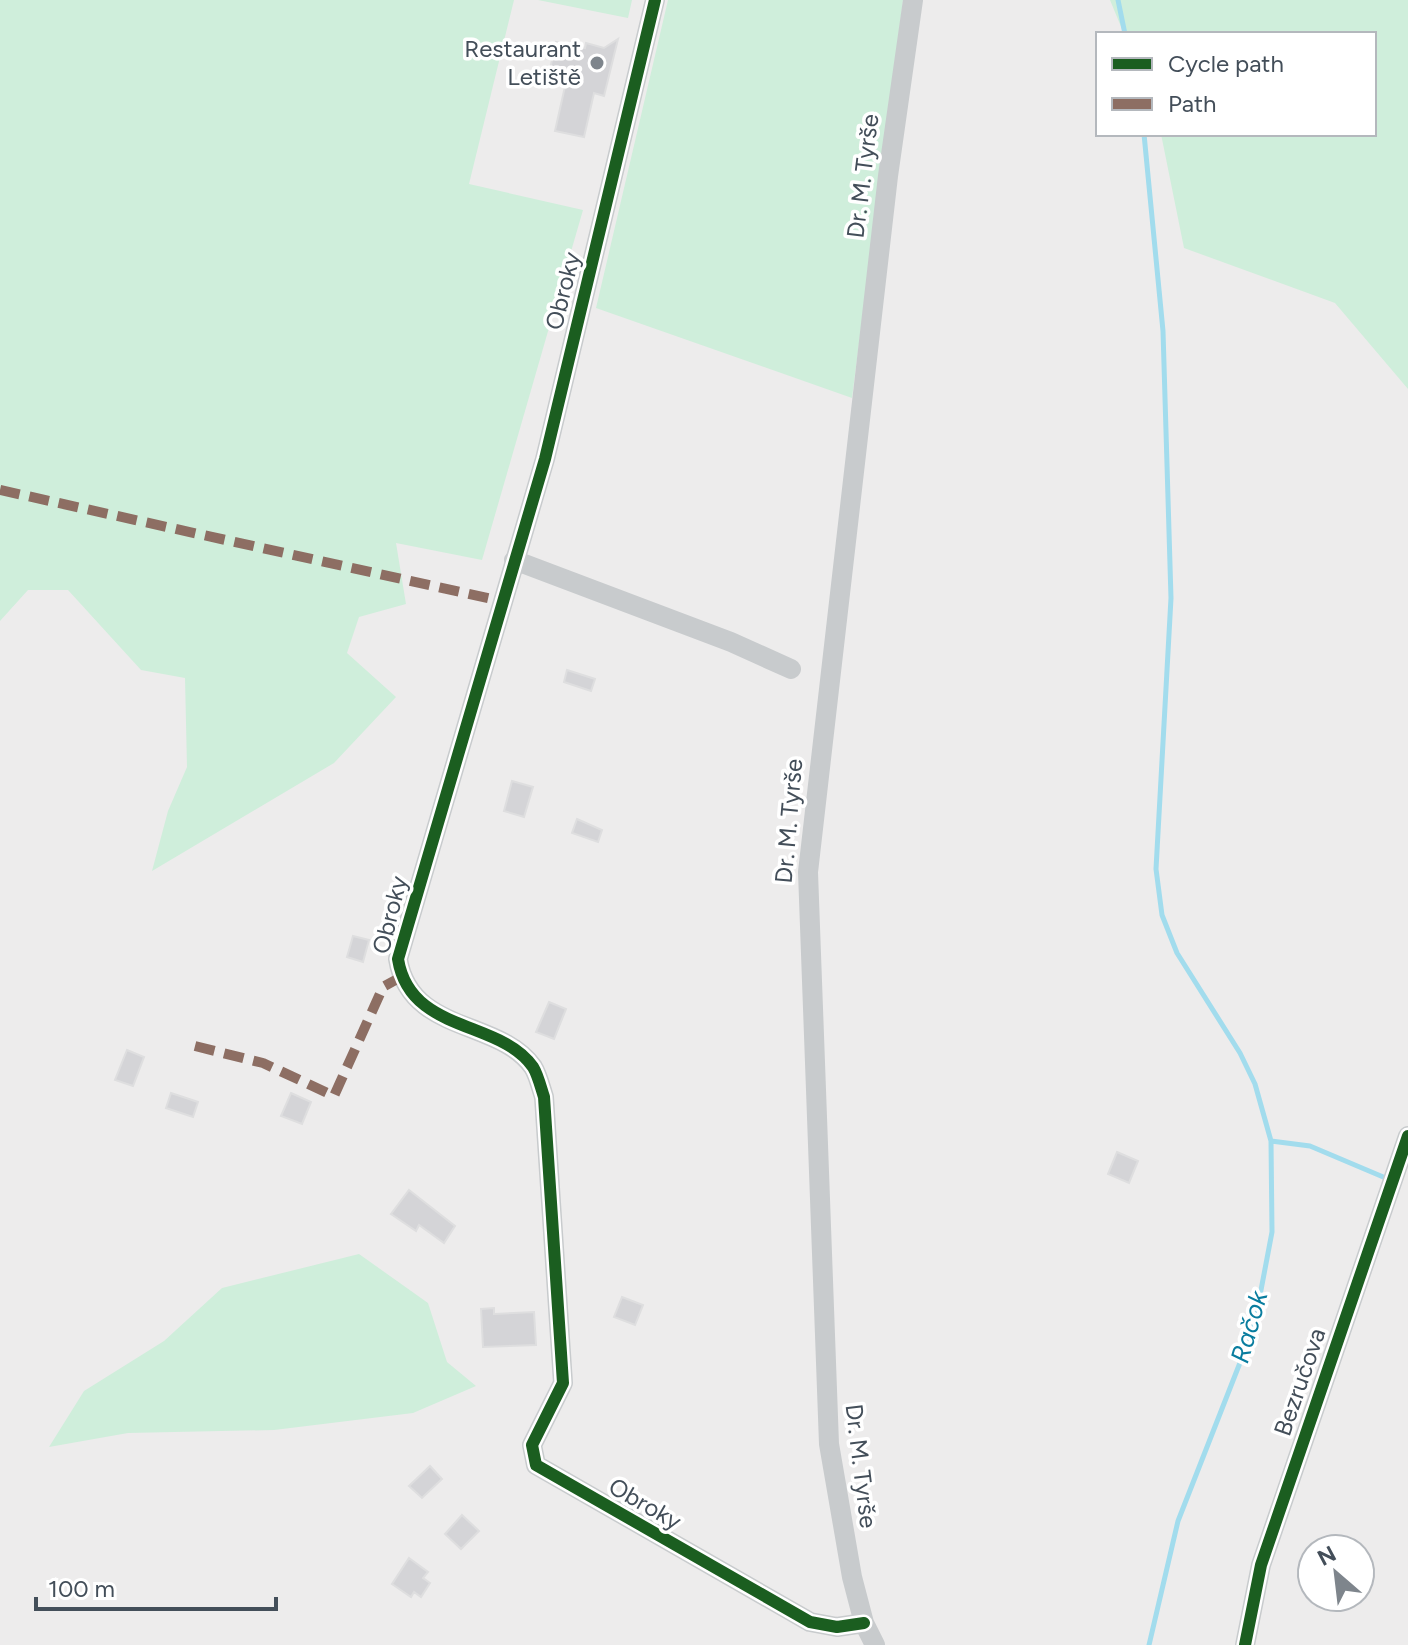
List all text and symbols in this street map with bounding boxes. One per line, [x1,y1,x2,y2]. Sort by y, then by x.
legend [1096,32,1376,136]
place label: Restaurant Letiště [464,34,581,91]
text: Cycle path [1168,49,1284,78]
marker: Restaurant Letiště [588,54,606,72]
text: Path [1168,89,1216,118]
street label: Dr. M. Tyrše [841,112,885,240]
street label: Obroky [539,249,586,333]
street label: Dr. M. Tyrše [769,758,808,884]
street label: Obroky [366,873,413,957]
water label: Račok [1224,1286,1275,1367]
street label: Bezručova [1268,1324,1331,1440]
street label: Dr. M. Tyrše [839,1402,883,1530]
street label: Obroky [604,1471,687,1536]
north arrow [1296,1533,1376,1613]
text: N [1313,1540,1341,1572]
scale bar [36,1561,276,1611]
text: 100 m [48,1574,115,1603]

